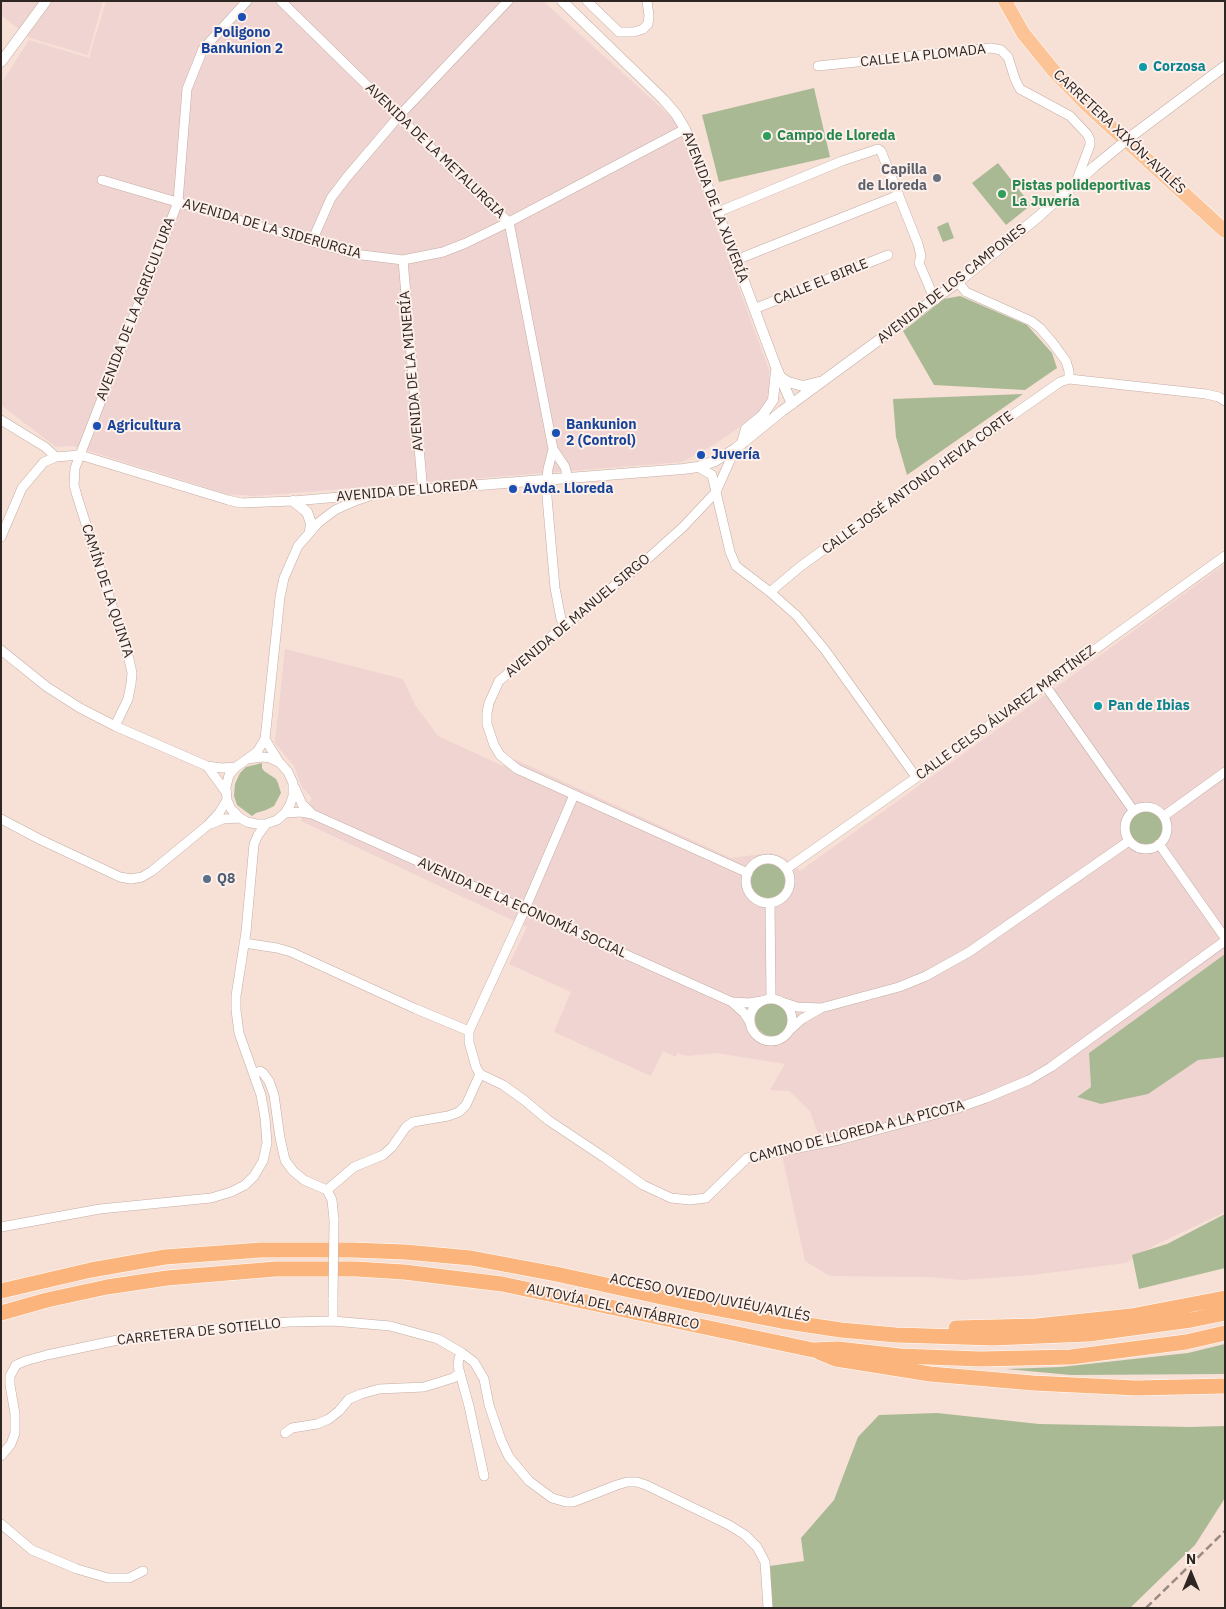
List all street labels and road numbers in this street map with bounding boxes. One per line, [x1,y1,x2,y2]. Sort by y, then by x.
street label: CALLE LA PLOMADA [859,41,987,71]
street label: CARRETERA XIXÓN-AVILÉS [1049,66,1189,198]
street label: AVENIDA DE LA METALURGIA [362,80,508,222]
street label: AVENIDA DE LA XUVERÍA [678,129,752,285]
street label: AVENIDA DE LA SIDERURGIA [181,195,363,263]
street label: AVENIDA DE LA AGRICULTURA [93,215,179,403]
street label: AVENIDA DE LOS CAMPONES [874,221,1030,347]
street label: CALLE EL BIRLE [771,255,871,309]
street label: AVENIDA DE LA MINERÍA [397,290,427,452]
street label: CALLE JOSÉ ANTONIO HEVIA CORTE [819,408,1017,558]
street label: AVENIDA DE LLOREDA [336,476,478,506]
street label: CAMÍN DE LA QUINTA [77,522,137,660]
street label: AVENIDA DE MANUEL SIRGO [502,551,654,681]
street label: CALLE CELSO ÁLVAREZ MARTÍNEZ [913,642,1099,784]
street label: AVENIDA DE LA ECONOMÍA SOCIAL [415,854,629,962]
street label: CAMINO DE LLOREDA A LA PICOTA [748,1097,966,1167]
street label: ACCESO OVIEDO/UVIÉU/AVILÉS [608,1270,812,1326]
street label: AUTOVÍA DEL CANTÁBRICO [525,1281,701,1333]
street label: CARRETERA DE SOTIELLO [116,1315,282,1349]

